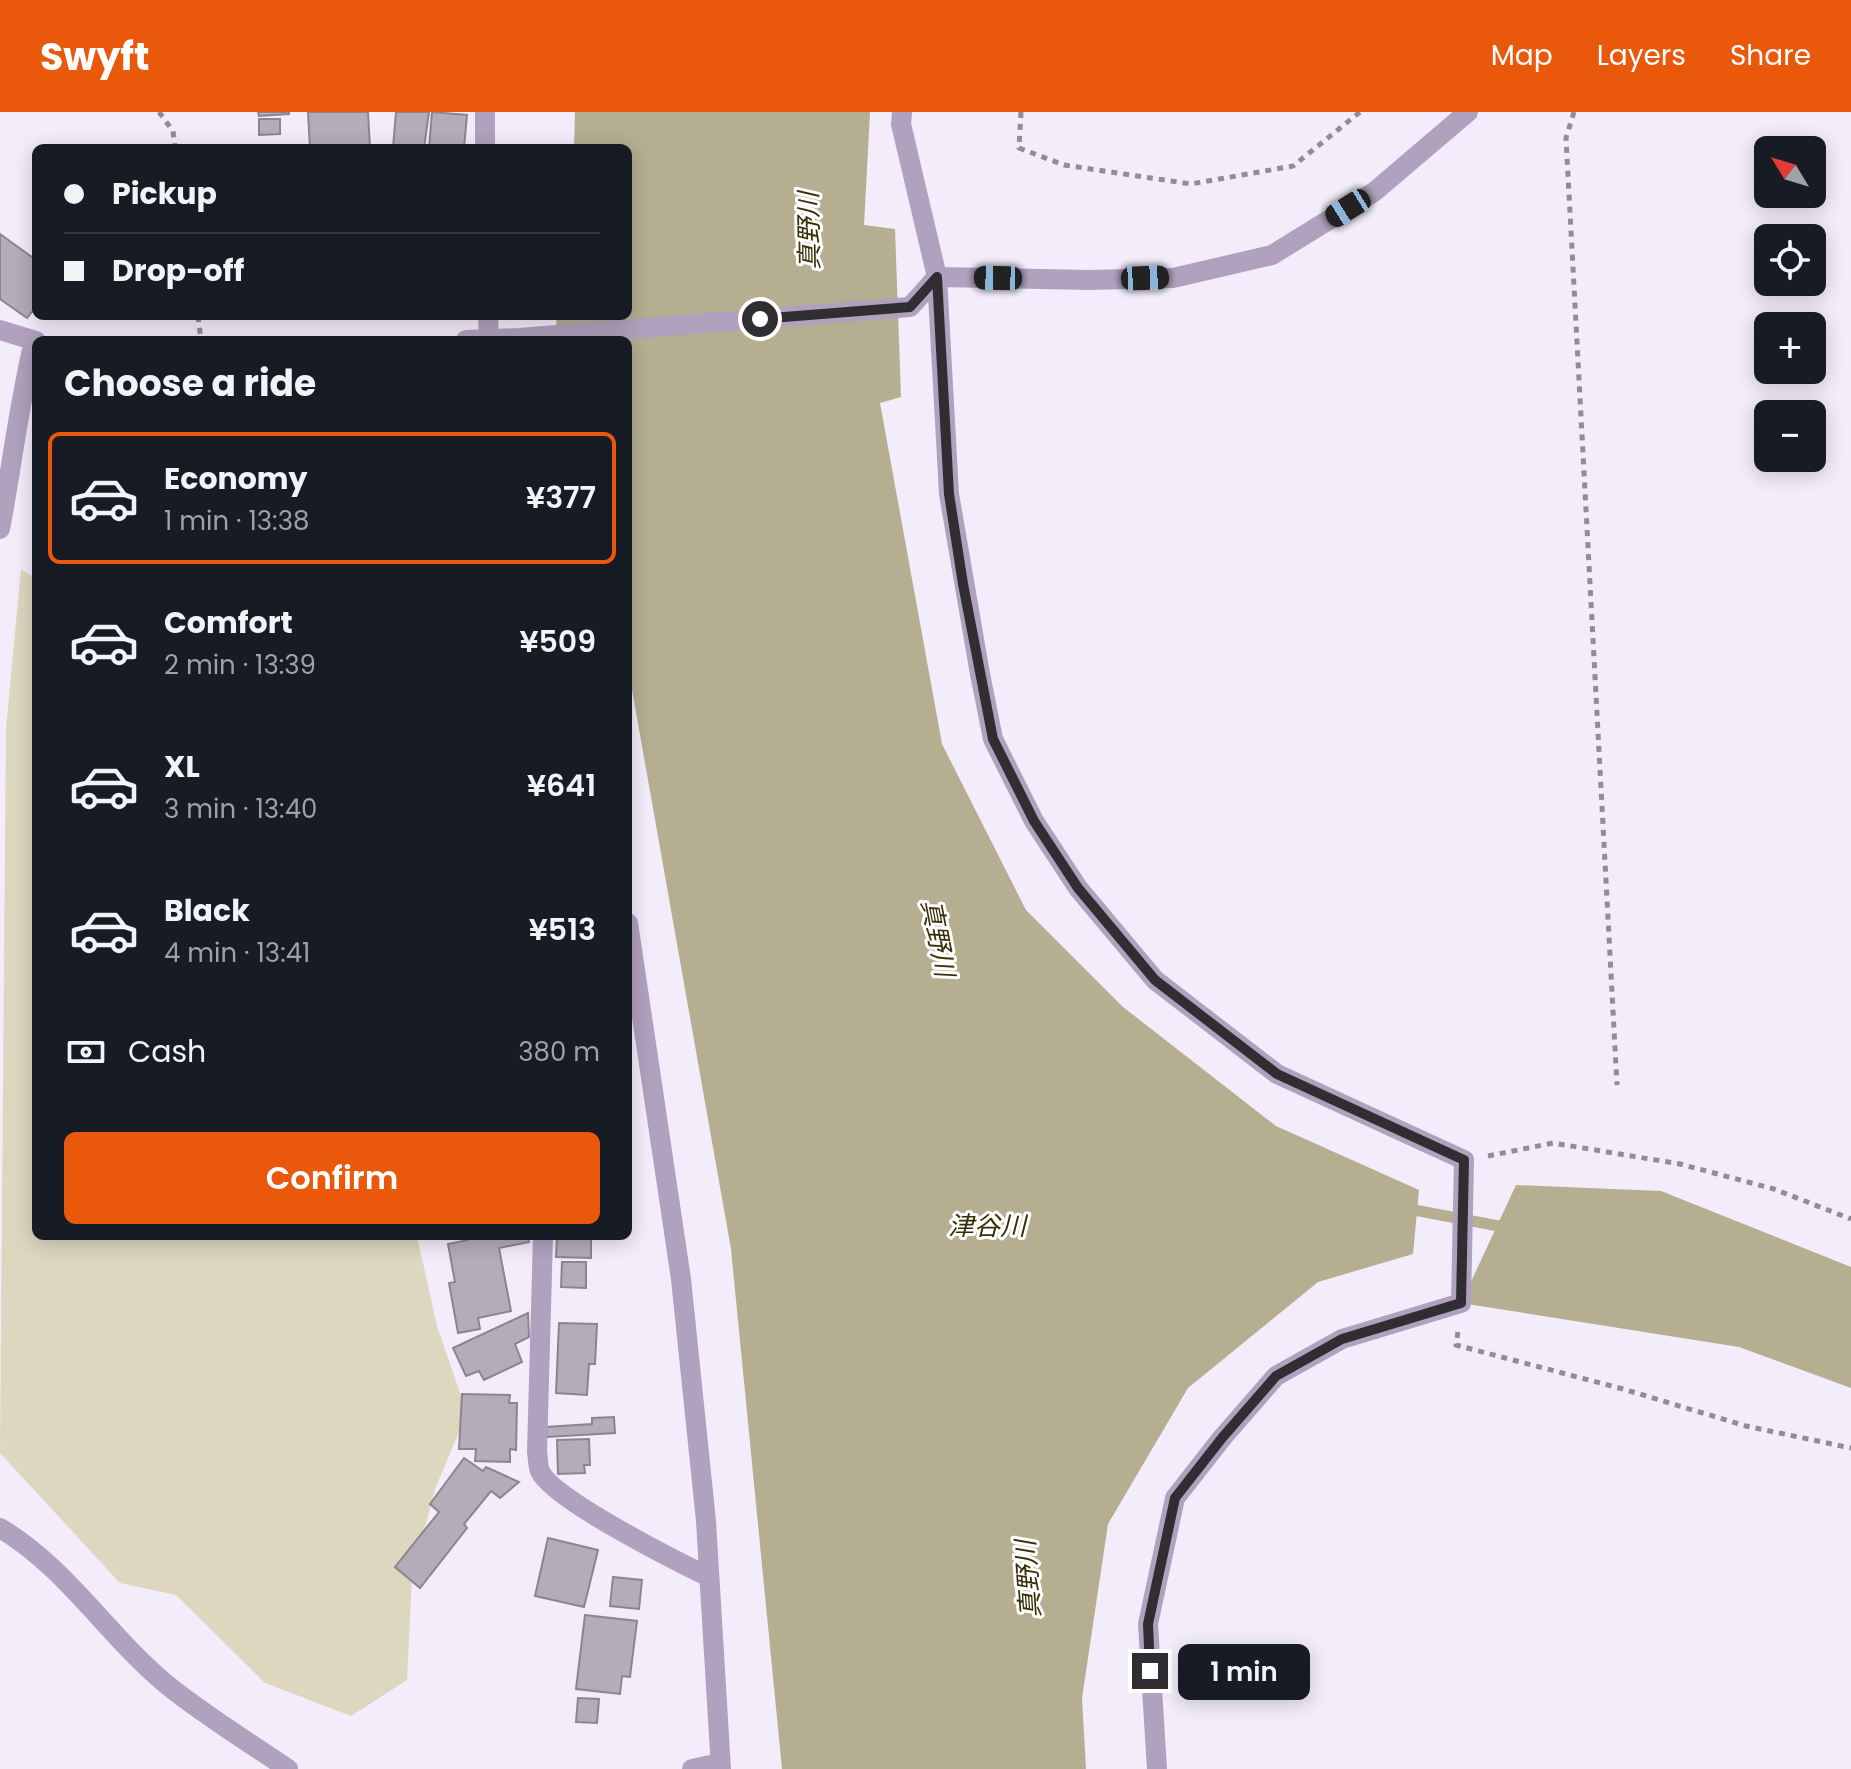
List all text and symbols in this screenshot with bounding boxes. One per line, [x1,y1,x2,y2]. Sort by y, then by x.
text: Swyft [40,30,149,83]
text: Map [1491,36,1553,75]
text: Layers [1597,36,1686,75]
text: Share [1730,36,1811,75]
north arrow [1754,136,1826,208]
map controls [1754,136,1826,472]
text: Pickup [112,172,217,215]
car [1321,185,1375,231]
water label: 真野川 [790,189,828,270]
button: locate [1754,224,1826,296]
text: Drop-off [112,249,244,292]
car [1121,265,1169,291]
car [974,266,1022,290]
route start [742,301,778,337]
button: + [1754,312,1826,384]
text: Choose a ride [64,358,316,409]
button: − [1754,400,1826,472]
text: Economy [164,457,308,500]
icon: car [68,462,140,534]
text: ¥377 [526,476,596,519]
text: 1 min · 13:38 [164,503,309,539]
text: Comfort [164,601,293,644]
icon: car [68,606,140,678]
text: ¥509 [519,620,596,663]
text: 2 min · 13:39 [164,647,316,683]
text: XL [164,745,200,788]
icon: car [68,750,140,822]
text: ¥641 [527,764,596,807]
text: 3 min · 13:40 [164,791,317,827]
text: Black [164,889,250,932]
icon: car [68,894,140,966]
water label: 真野川 [913,896,964,983]
text: ¥513 [529,908,596,951]
text: 4 min · 13:41 [164,935,310,971]
icon: cash [64,1030,108,1074]
text: Cash [128,1030,206,1073]
text: 380 m [518,1034,600,1070]
button: Confirm [64,1132,600,1224]
water label: 津谷川 [948,1208,1029,1244]
water label: 真野川 [1007,1536,1049,1619]
callout: 1 min [1178,1643,1310,1699]
route end [1132,1653,1168,1689]
text: 1 min [1210,1654,1278,1690]

